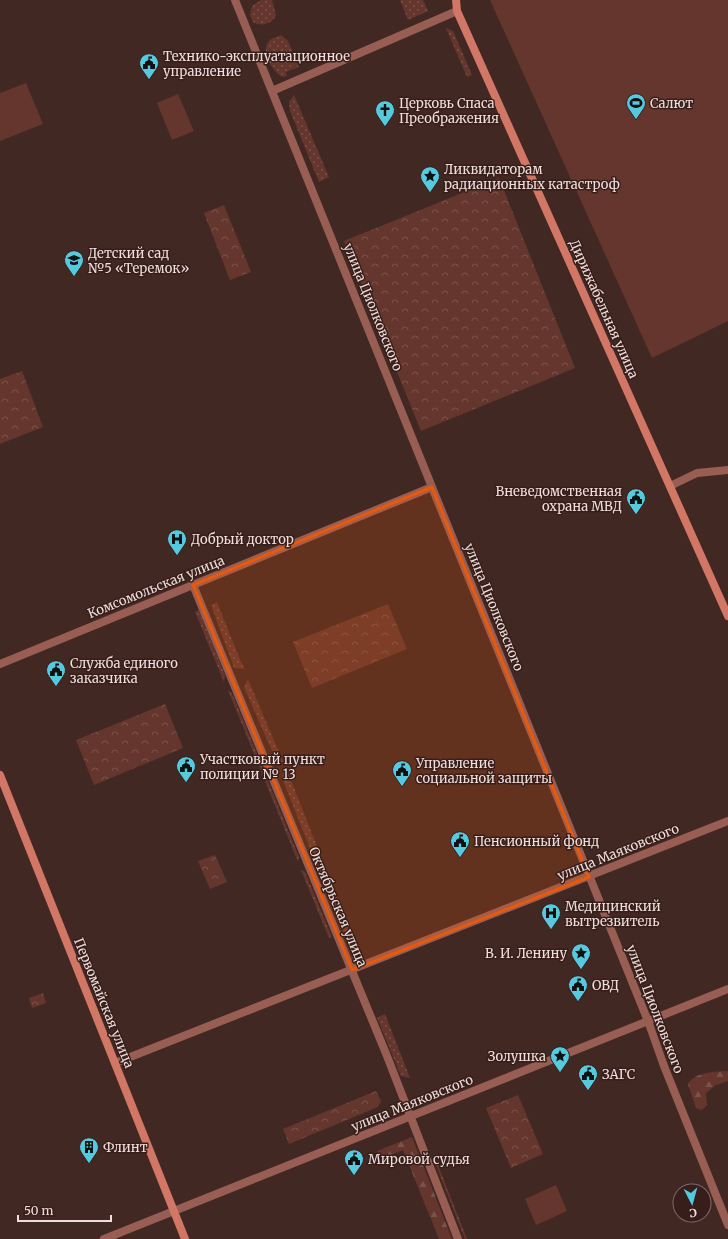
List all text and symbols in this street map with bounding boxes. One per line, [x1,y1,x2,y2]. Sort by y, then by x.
place label: Технико-эксплуатационное управление [163,48,350,80]
public building icon: Технико-эксплуатационное управление [138,52,160,80]
sports icon: Салют [625,92,647,120]
place label: Церковь Спаса Преображения [399,95,499,127]
place label: Салют [650,95,693,112]
church icon: Церковь Спаса Преображения [374,99,396,127]
place label: Ликвидаторам радиационных катастроф [444,161,620,193]
place icon: Ликвидаторам радиационных катастроф [419,165,441,193]
street label: Дирижабельная улица [566,237,642,381]
street label: улица Циолковского [340,241,407,374]
place label: Детский сад №5 «Теремок» [88,245,189,277]
school or university icon: Детский сад №5 «Теремок» [63,249,85,277]
place label: Вневедомственная охрана МВД [496,483,622,515]
public building icon: Вневедомственная охрана МВД [625,487,647,515]
hospital icon: Добрый доктор [166,528,188,556]
place label: Добрый доктор [191,531,294,548]
street label: улица Циолковского [461,541,528,674]
street label: Комсомольская улица [85,552,227,622]
place label: Служба единого заказчика [70,655,178,687]
public building icon: Служба единого заказчика [45,659,67,687]
place label: Участковый пункт полиции № 13 [199,751,325,783]
public building icon: Участковый пункт полиции № 13 [175,755,197,783]
place label: Управление социальной защиты [415,755,552,787]
public building icon: Управление социальной защиты [391,759,413,787]
street label: улица Маяковского [555,820,682,884]
public building icon: Пенсионный фонд [449,830,471,858]
place label: Пенсионный фонд [474,833,599,850]
street label: Октябрьская улица [305,844,371,970]
place label: Медицинский вытрезвитель [565,898,661,930]
hospital icon: Медицинский вытрезвитель [540,902,562,930]
street label: Первомайская улица [70,935,138,1071]
place icon: В. И. Ленину [570,942,592,970]
street label: улица Циолковского [623,942,688,1076]
place label: В. И. Ленину [485,945,567,962]
public building icon: ОВД [567,974,589,1002]
place label: ОВД [592,977,619,994]
place icon: Золушка [549,1045,571,1073]
place label: Золушка [488,1048,546,1065]
public building icon: ЗАГС [577,1063,599,1091]
place label: ЗАГС [602,1066,635,1083]
street label: улица Маяковского [349,1071,476,1135]
building icon: Флинт [78,1136,100,1164]
place label: Флинт [103,1139,148,1156]
public building icon: Мировой судья [343,1148,365,1176]
place label: Мировой судья [368,1151,470,1168]
north arrow [672,1183,712,1223]
scale bar [18,1197,111,1223]
text: 50 m [24,1203,53,1218]
text: С [689,1206,697,1220]

